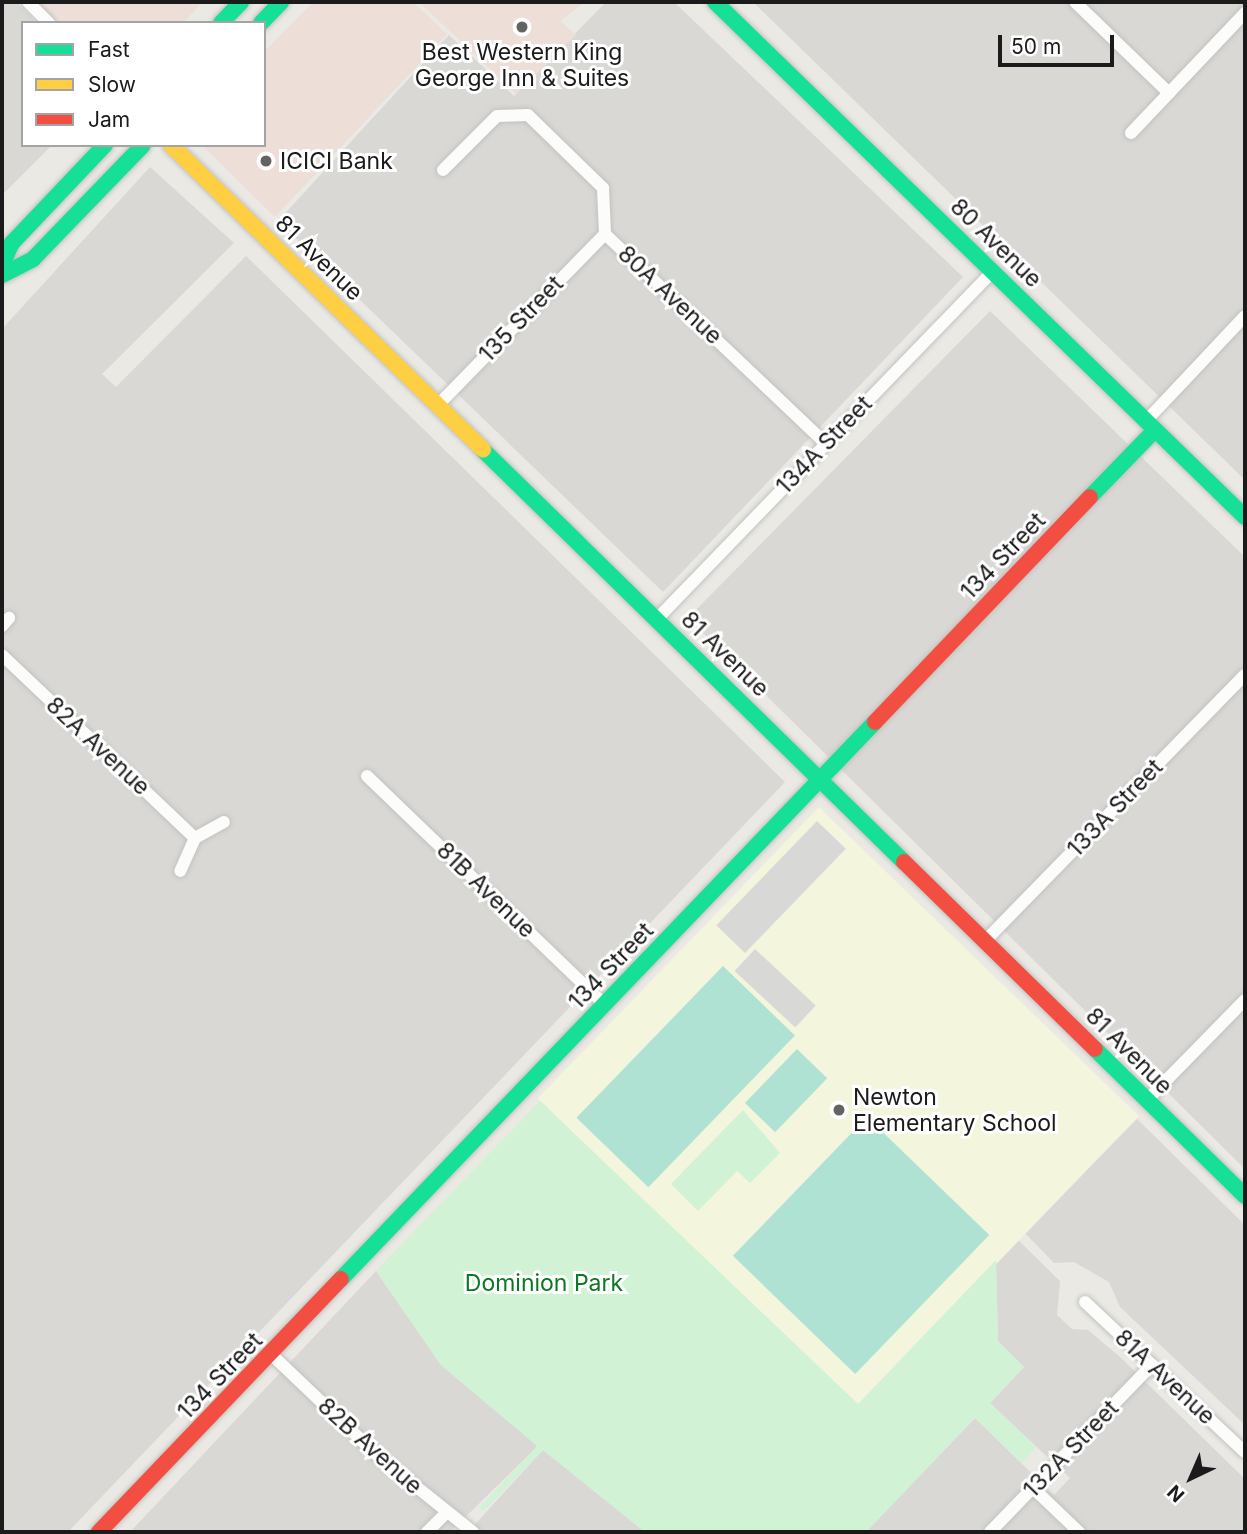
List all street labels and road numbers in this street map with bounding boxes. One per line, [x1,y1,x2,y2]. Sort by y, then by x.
street label: 80 Avenue [945,193,1047,293]
street label: 81 Avenue [270,210,368,306]
street label: 80A Avenue [612,240,728,350]
street label: 135 Street [473,270,569,368]
street label: 134A Street [770,390,878,500]
street label: 134 Street [955,507,1051,605]
street label: 81 Avenue [676,606,774,702]
street label: 82A Avenue [41,691,155,801]
street label: 133A Street [1062,753,1168,863]
street label: 81B Avenue [431,836,541,944]
street label: 134 Street [563,917,659,1015]
street label: 81 Avenue [1080,1002,1178,1100]
street label: 81A Avenue [1109,1324,1221,1430]
street label: 134 Street [172,1327,268,1425]
street label: 82B Avenue [312,1392,428,1500]
street label: 132A Street [1018,1395,1124,1503]

